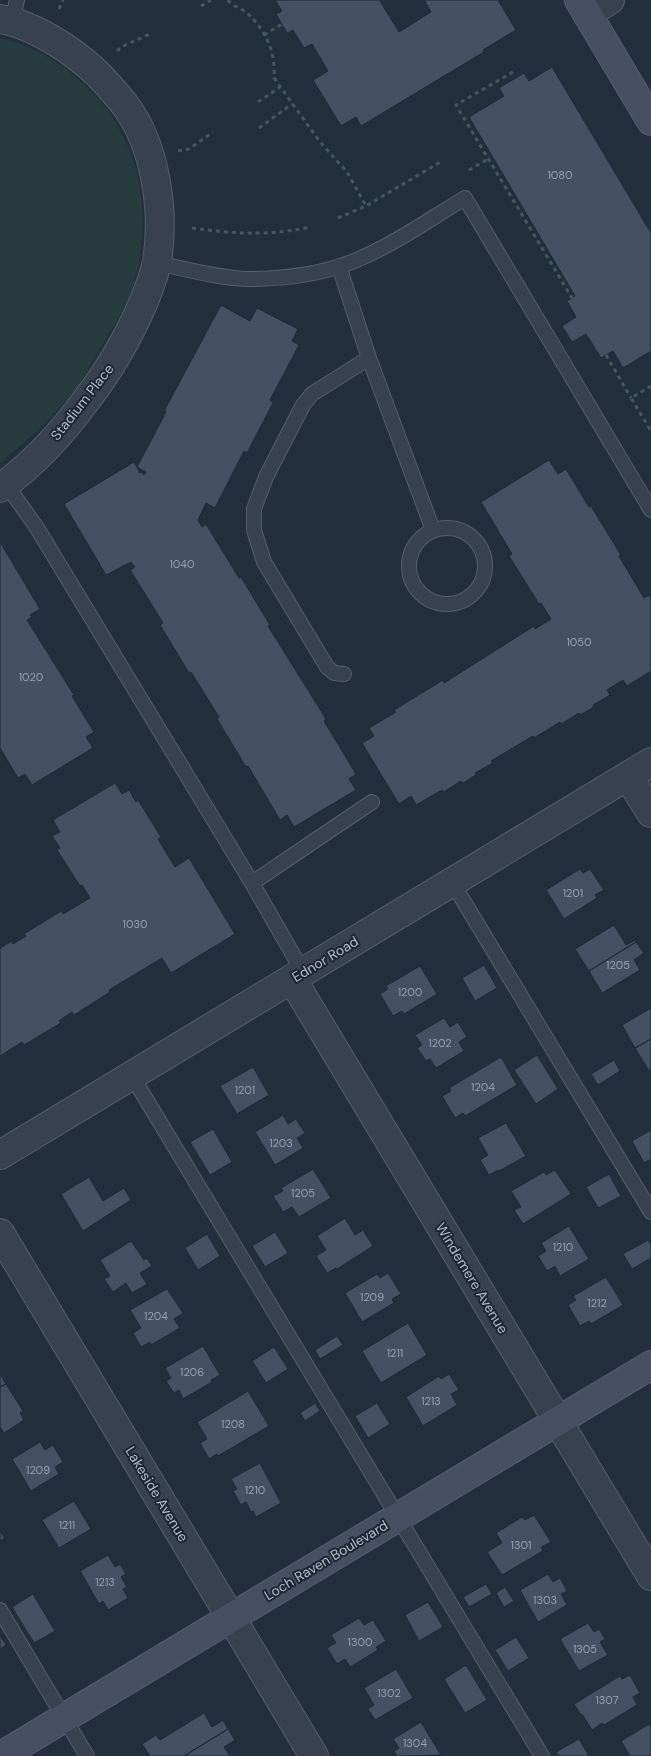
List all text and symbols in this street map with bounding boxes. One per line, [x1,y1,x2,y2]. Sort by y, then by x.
house number: 1080 [547,168,573,182]
street label: Stadium Place [46,360,118,444]
house number: 1040 [169,557,195,571]
house number: 1050 [566,635,592,649]
house number: 1020 [19,670,43,684]
house number: 1201 [563,886,583,900]
house number: 1030 [123,917,147,931]
street label: Ednor Road [288,932,362,986]
house number: 1205 [606,958,630,972]
house number: 1200 [398,985,422,999]
house number: 1202 [428,1036,452,1050]
house number: 1204 [471,1080,495,1094]
house number: 1201 [235,1083,255,1097]
house number: 1203 [269,1136,293,1150]
house number: 1205 [291,1186,315,1200]
street label: Windemere Avenue [432,1219,512,1337]
house number: 1210 [553,1240,573,1254]
house number: 1209 [360,1290,384,1304]
house number: 1212 [587,1296,607,1310]
house number: 1204 [144,1309,168,1323]
house number: 1211 [387,1346,403,1360]
house number: 1206 [180,1365,204,1379]
house number: 1213 [421,1394,441,1408]
house number: 1208 [221,1417,245,1431]
street label: Lakeside Avenue [121,1443,193,1545]
house number: 1209 [26,1463,50,1477]
house number: 1210 [245,1483,265,1497]
street label: Loch Raven Boulevard [261,1516,391,1604]
house number: 1211 [59,1518,75,1532]
house number: 1301 [511,1538,531,1552]
house number: 1213 [95,1575,115,1589]
house number: 1303 [533,1593,557,1607]
house number: 1300 [348,1635,372,1649]
house number: 1305 [573,1642,597,1656]
house number: 1302 [377,1686,401,1700]
house number: 1307 [595,1693,619,1707]
house number: 1304 [403,1736,427,1750]

